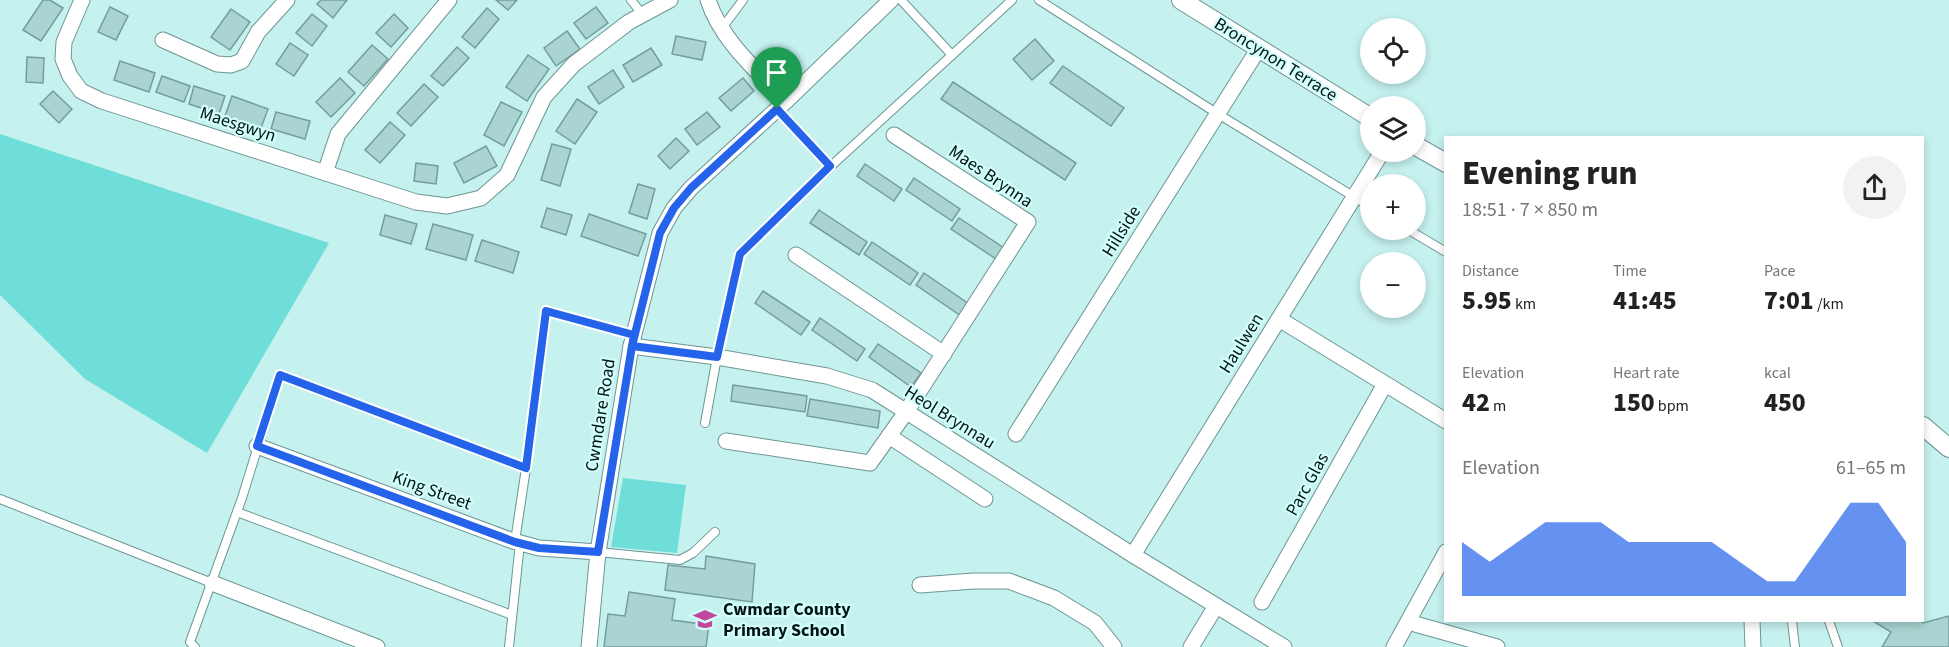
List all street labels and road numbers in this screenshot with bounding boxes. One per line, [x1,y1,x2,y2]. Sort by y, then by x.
street label: Broncynon Terrace [1209,11,1342,108]
street label: Maesgwyn [196,100,279,149]
street label: Maes Brynna [944,139,1038,214]
street label: Hillside [1096,201,1147,262]
street label: Haulwen [1213,308,1270,378]
street label: Cwmdare Road [579,357,622,473]
street label: Heol Brynnau [899,380,1000,455]
street label: Parc Glas [1280,448,1335,520]
street label: King Street [389,465,475,516]

